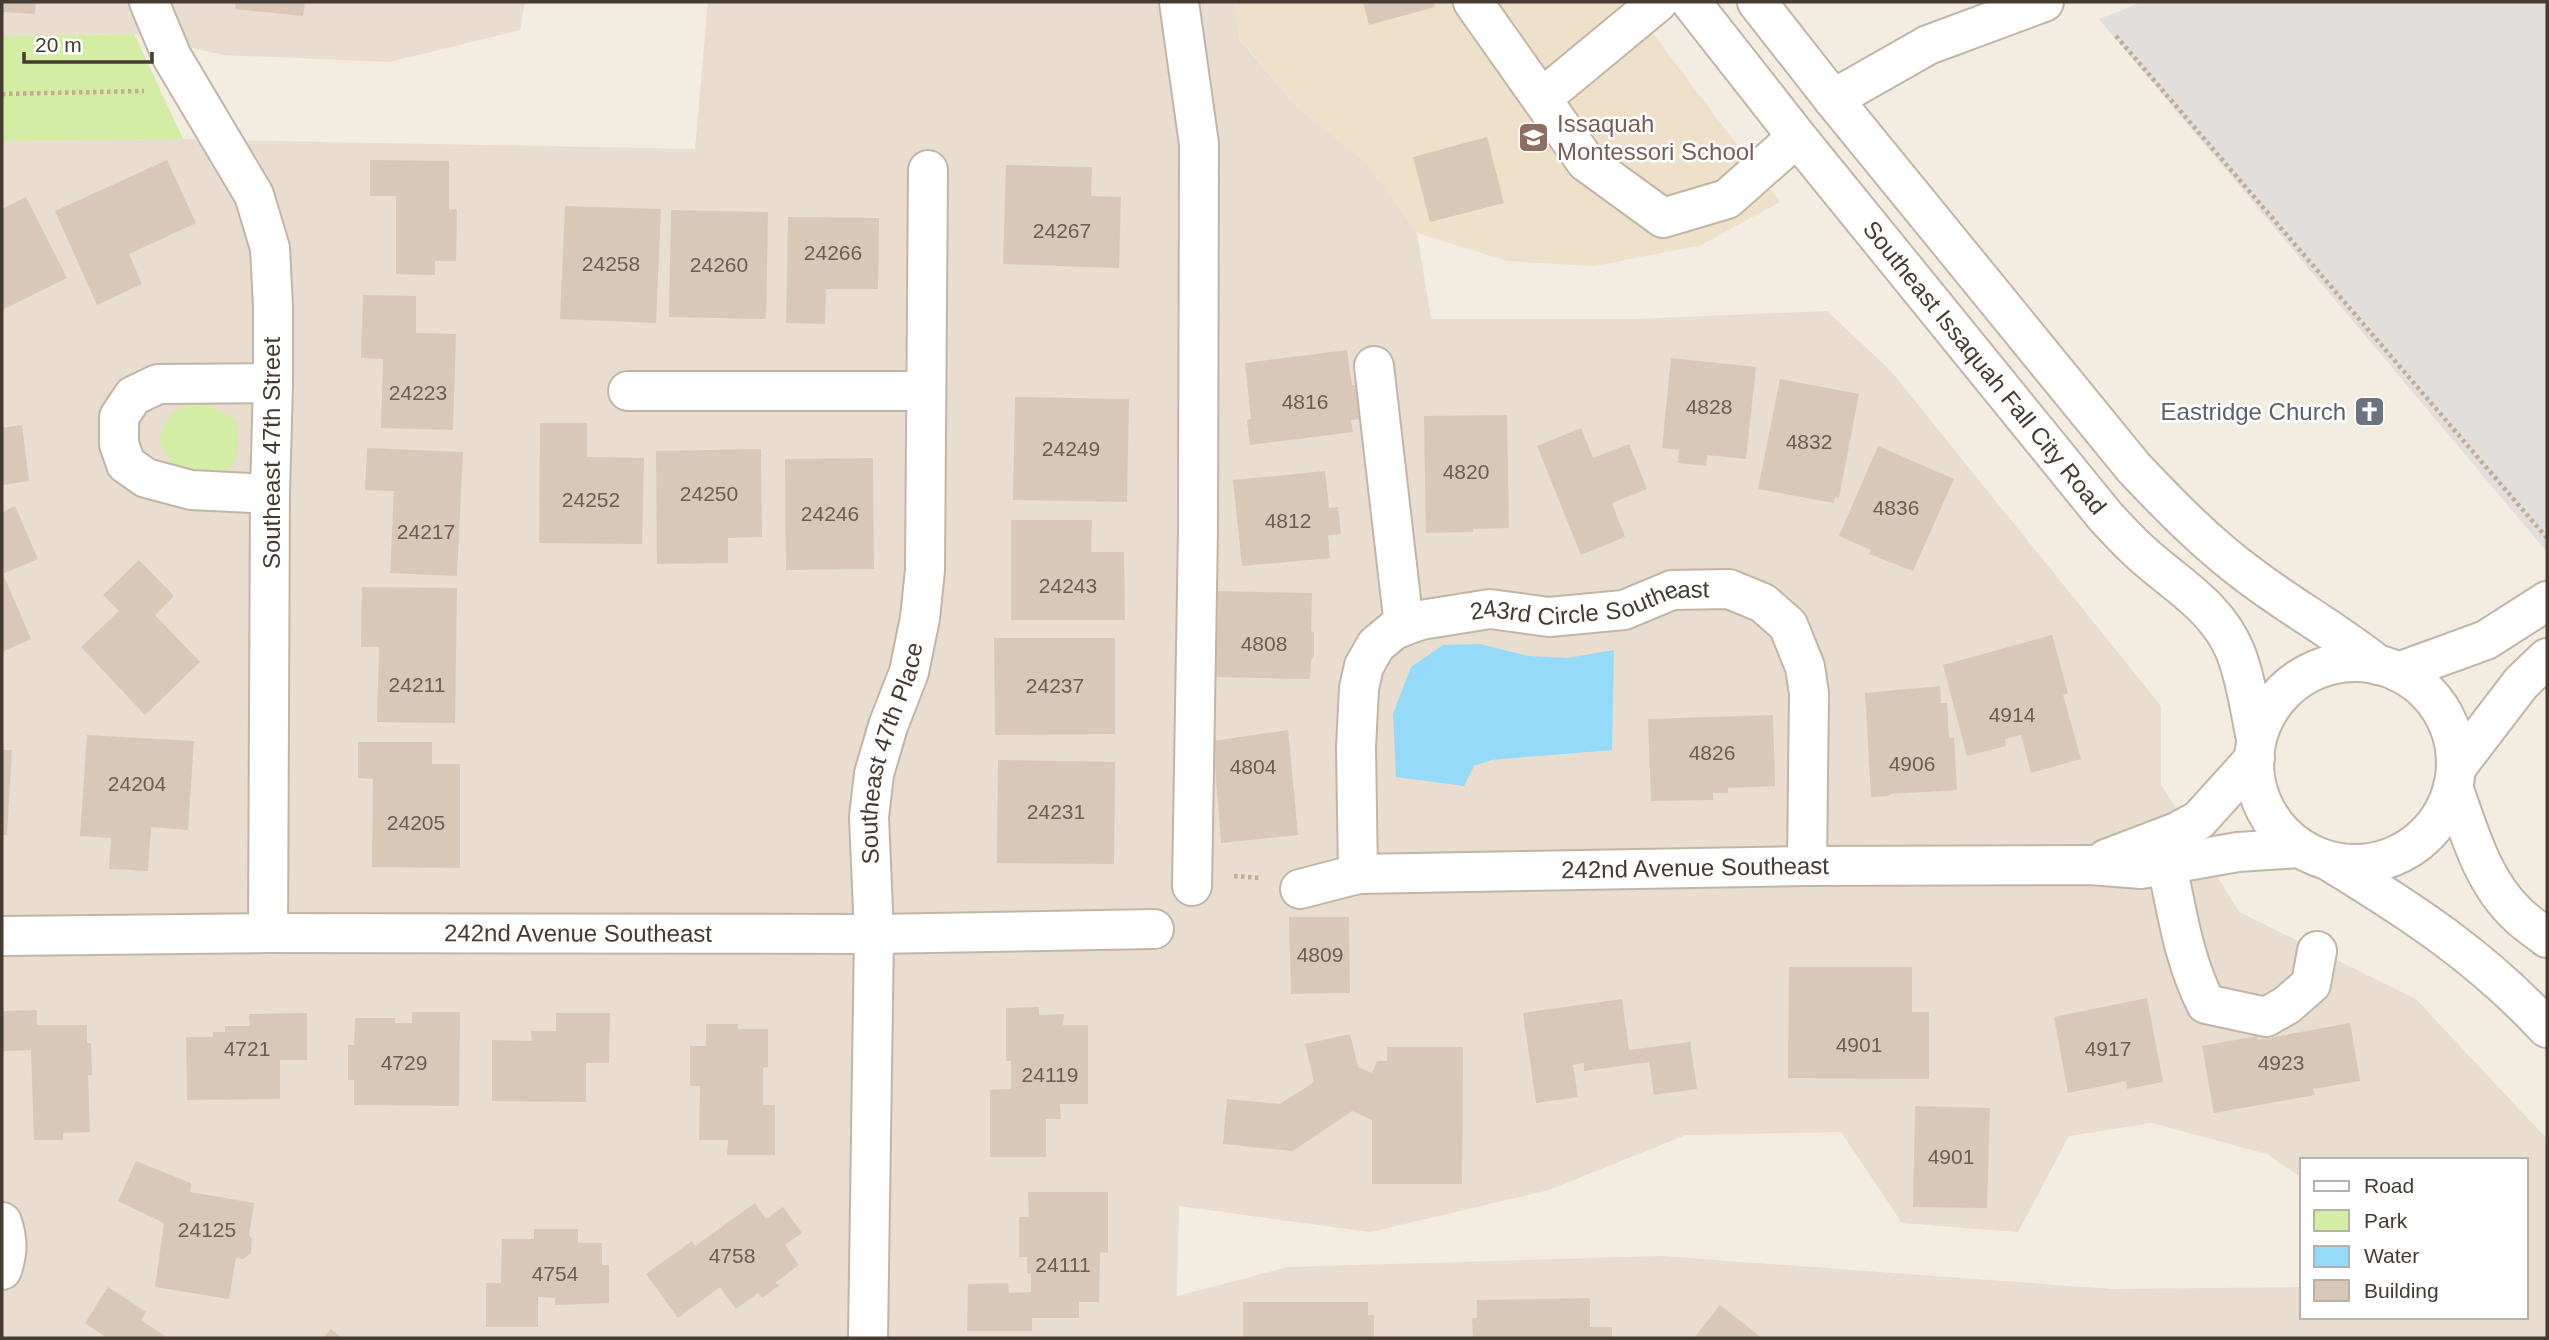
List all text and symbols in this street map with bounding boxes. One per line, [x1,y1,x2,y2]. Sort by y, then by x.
scale bar [24,21,152,65]
text: 20 m [35,33,82,56]
place label: Issaquah Montessori School [1557,110,1754,165]
school or university icon: Issaquah Montessori School [1517,121,1551,155]
street label: Southeast Issaquah Fall City Road [1858,215,2112,519]
house number: 24267 [1033,219,1091,242]
house number: 24266 [804,241,862,264]
house number: 24258 [582,252,640,275]
house number: 24260 [690,253,748,276]
street label: Southeast 47th Street [258,337,285,569]
house number: 24223 [389,381,447,404]
house number: 4816 [1282,390,1328,413]
house number: 4828 [1686,395,1732,418]
church icon: Eastridge Church [2352,395,2386,429]
place label: Eastridge Church [2161,398,2346,425]
house number: 4832 [1786,430,1832,453]
house number: 24249 [1042,437,1100,460]
house number: 4820 [1443,460,1489,483]
house number: 24250 [680,482,738,505]
house number: 24252 [562,488,620,511]
house number: 4836 [1873,496,1919,519]
house number: 24246 [801,502,859,525]
house number: 4812 [1265,509,1311,532]
house number: 24217 [397,520,455,543]
house number: 24243 [1039,574,1097,597]
street label: 243rd Circle Southeast [1468,575,1710,631]
house number: 4808 [1241,632,1287,655]
street label: Southeast 47th Place [855,640,928,865]
house number: 24211 [389,673,445,696]
house number: 24237 [1026,674,1084,697]
house number: 4914 [1989,703,2036,726]
house number: 4826 [1689,741,1735,764]
house number: 4906 [1889,752,1935,775]
house number: 4804 [1230,755,1277,778]
house number: 24204 [108,772,167,795]
house number: 24231 [1027,800,1085,823]
house number: 24205 [387,811,445,834]
street label: 242nd Avenue Southeast [1561,852,1829,883]
street label: 242nd Avenue Southeast [444,919,712,947]
house number: 4809 [1297,943,1343,966]
house number: 4901 [1836,1033,1882,1056]
house number: 4721 [224,1037,270,1060]
house number: 4917 [2085,1037,2131,1060]
house number: 4729 [381,1051,427,1074]
house number: 4923 [2258,1051,2304,1074]
house number: 24119 [1022,1063,1078,1086]
house number: 4901 [1928,1145,1974,1168]
legend [2300,1158,2528,1319]
text: Road [2364,1174,2414,1197]
text: Park [2364,1209,2408,1232]
house number: 24125 [178,1218,236,1241]
house number: 4758 [709,1244,755,1267]
text: Water [2364,1244,2419,1267]
house number: 24111 [1035,1253,1091,1276]
house number: 4754 [532,1262,579,1285]
text: Building [2364,1279,2439,1302]

